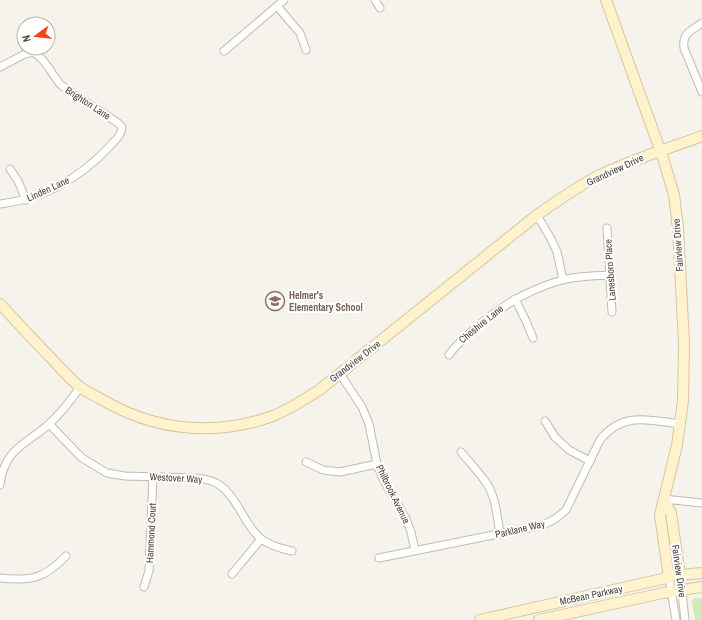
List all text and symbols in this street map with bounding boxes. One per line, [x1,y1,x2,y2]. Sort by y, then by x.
north arrow [16,16,56,56]
text: N [19,34,34,44]
street label: Brighton Lane [63,84,114,123]
street label: Grandview Drive [584,151,646,189]
street label: Linden Lane [25,173,72,205]
street label: Fairview Drive [670,218,686,272]
street label: Lanesboro Place [601,238,619,301]
place label: Helmer's Elementary School [289,289,363,314]
school or university icon: Helmer's Elementary School [264,290,286,312]
street label: Cheshire Lane [456,302,506,346]
street label: Grandview Drive [327,337,384,385]
street label: Philbrook Avenue [373,462,413,526]
street label: Westover Way [149,470,204,486]
street label: Hammond Court [143,502,159,563]
street label: Parklane Way [494,517,547,541]
street label: Fairview Drive [669,544,689,599]
street label: McBean Parkway [558,582,624,608]

